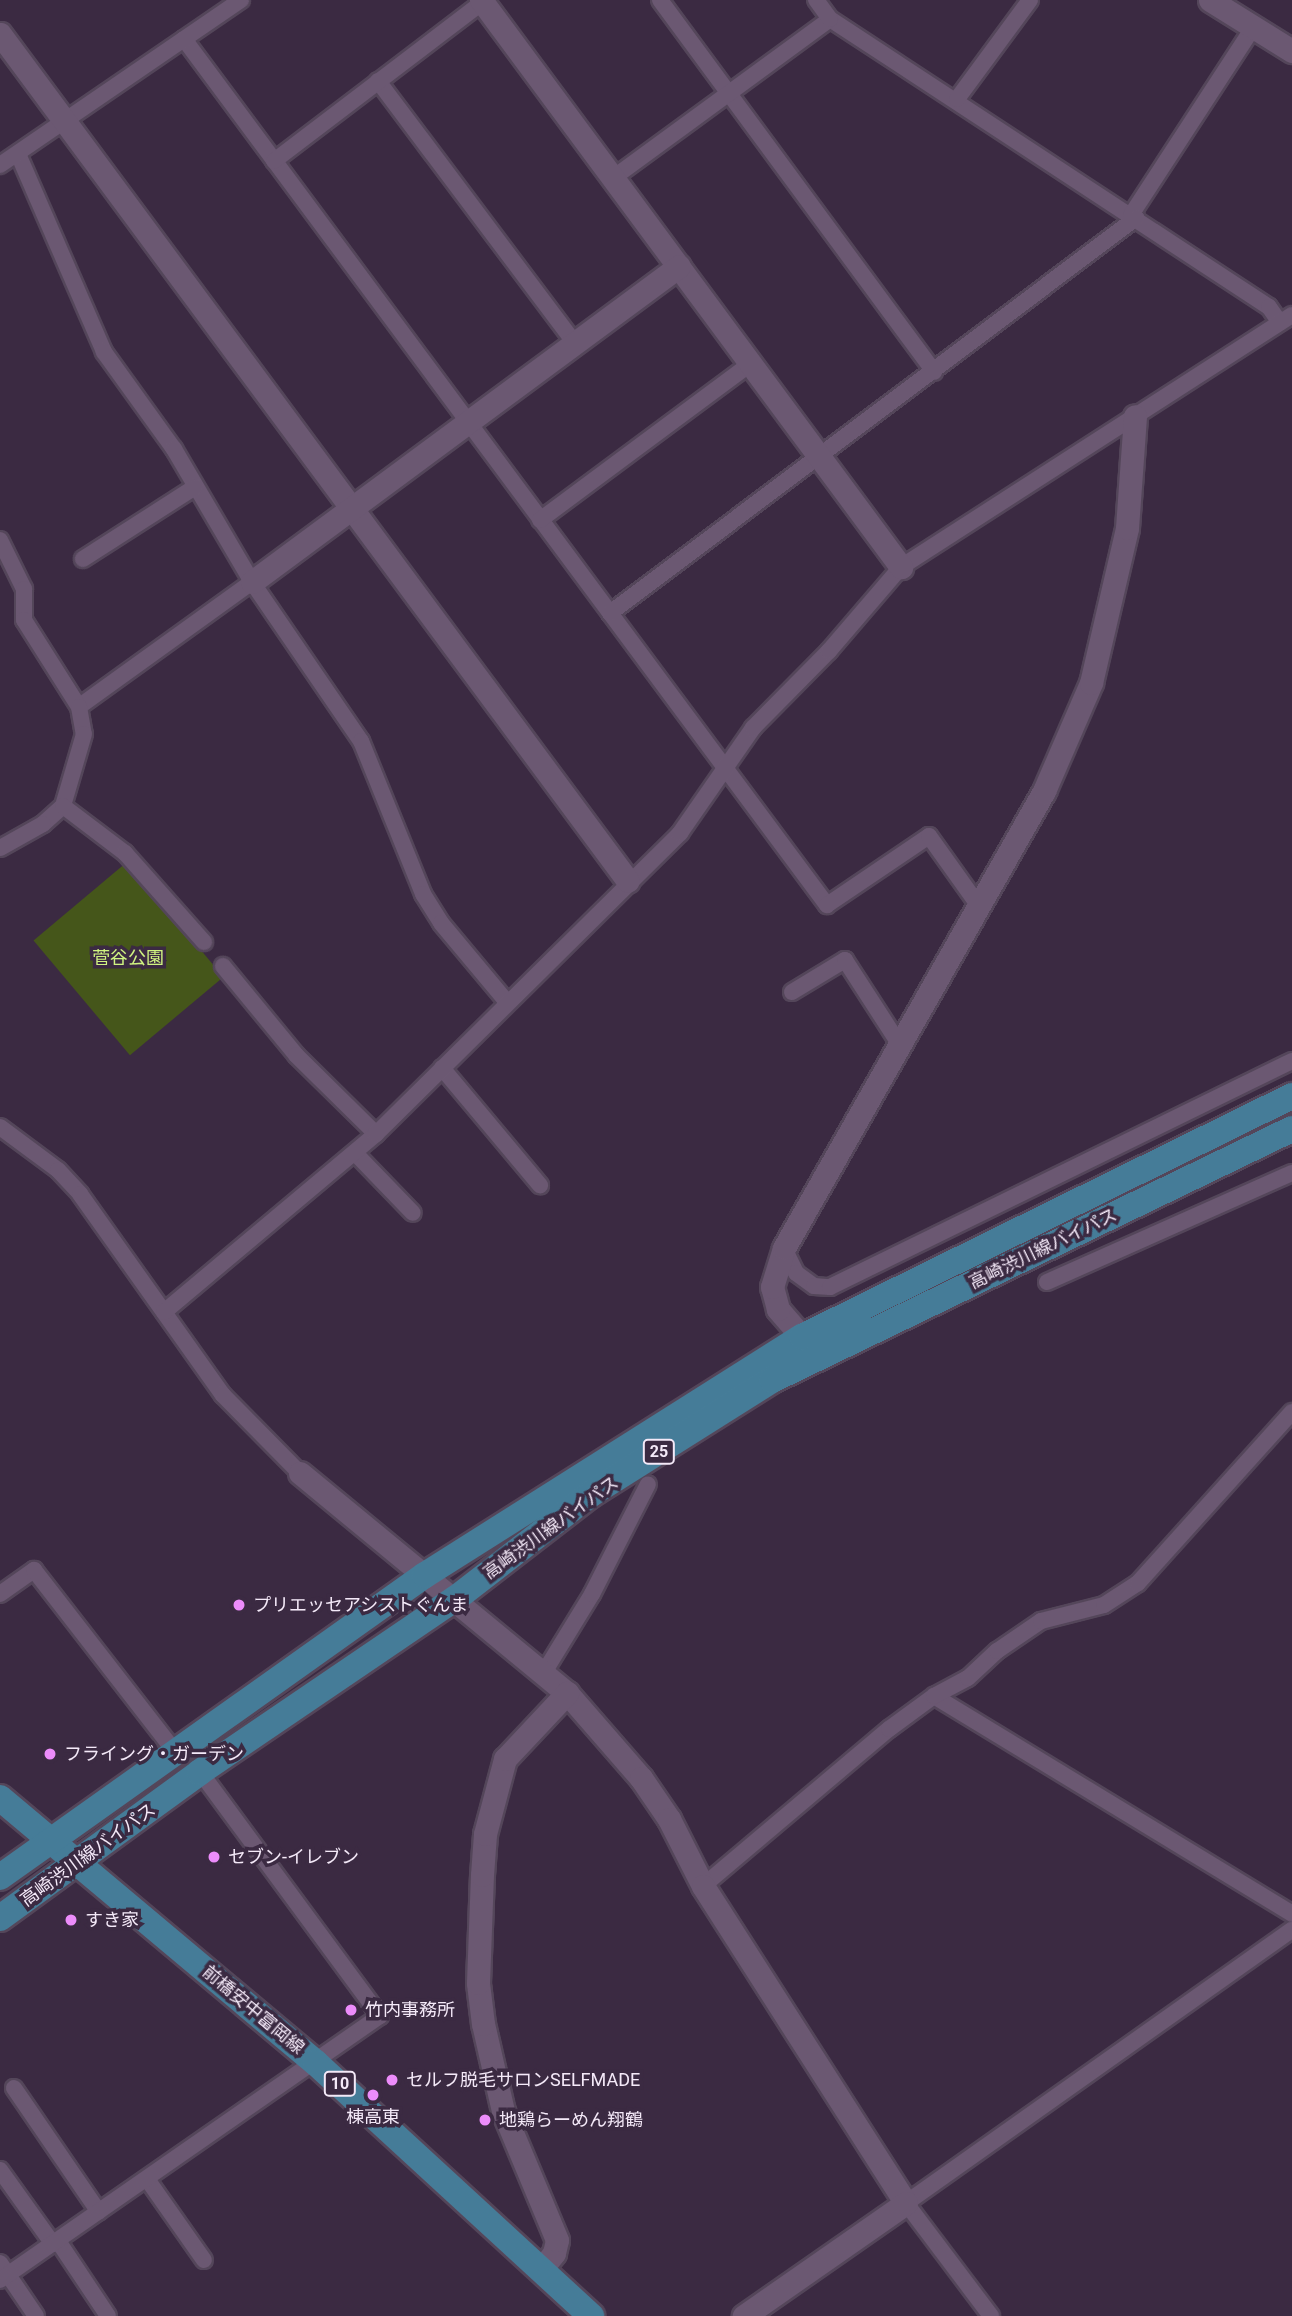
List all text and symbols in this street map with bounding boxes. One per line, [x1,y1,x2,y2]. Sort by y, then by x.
park label: 菅谷公園 [92,947,164,969]
street label: 高崎渋川線バイパス [965,1204,1121,1294]
road number: 25 [642,1440,676,1464]
street label: 高崎渋川線バイパス [479,1472,623,1584]
place label: プリエッセアシストぐんま [253,1594,469,1616]
marker: プリエッセアシストぐんま [231,1597,247,1613]
place label: フライング・ガーデン [64,1743,244,1765]
marker: フライング・ガーデン [42,1746,58,1762]
street label: 高崎渋川線バイパス [16,1799,160,1911]
place label: セブン-イレブン [228,1846,359,1868]
marker: セブン-イレブン [206,1849,222,1865]
place label: すき家 [85,1909,139,1931]
marker: すき家 [63,1912,79,1928]
street label: 前橋安中富岡線 [198,1961,308,2059]
place label: 竹内事務所 [365,1999,455,2021]
marker: 竹内事務所 [343,2002,359,2018]
place label: セルフ脱毛サロンSELFMADE [406,2069,640,2091]
road number: 10 [322,2072,358,2096]
marker: セルフ脱毛サロンSELFMADE [384,2072,400,2088]
marker: 棟高東 [365,2087,381,2103]
place label: 棟高東 [346,2106,400,2128]
place label: 地鶏らーめん翔鶴 [499,2109,643,2131]
marker: 地鶏らーめん翔鶴 [477,2112,493,2128]

